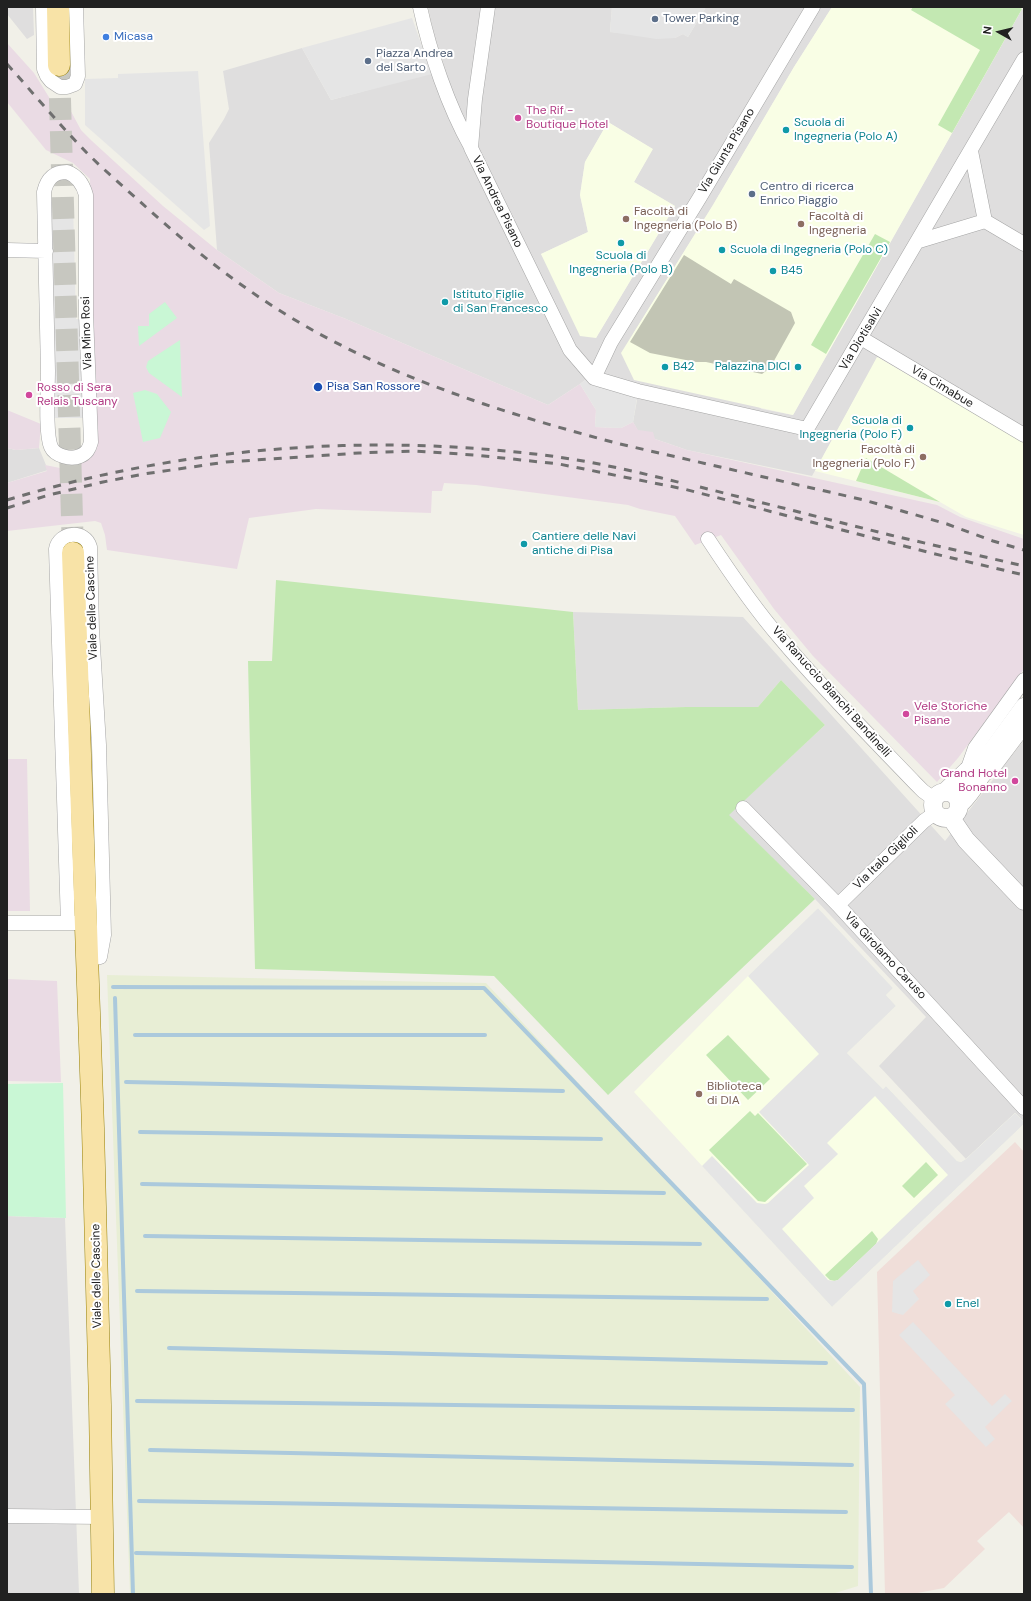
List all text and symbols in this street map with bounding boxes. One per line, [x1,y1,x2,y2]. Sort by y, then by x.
place label: Tower Parking [663,12,739,26]
north arrow [979,12,1019,52]
marker: Tower Parking [650,14,660,24]
text: N [980,25,995,35]
place label: Micasa [114,30,153,44]
marker: Micasa [101,32,111,42]
place label: Piazza Andrea del Sarto [376,47,453,75]
marker: Piazza Andrea del Sarto [363,56,373,66]
place label: The Rif - Boutique Hotel [526,104,608,132]
street label: Via Giunta Pisano [696,106,758,196]
marker: The Rif - Boutique Hotel [513,113,523,123]
place label: Scuola di Ingegneria (Polo A) [794,116,898,144]
marker: Scuola di Ingegneria (Polo A) [781,125,791,135]
street label: Via Andrea Pisano [469,154,525,250]
place label: Centro di ricerca Enrico Piaggio [760,180,854,208]
marker: Centro di ricerca Enrico Piaggio [747,189,757,199]
place label: Facoltà di Ingegneria (Polo B) [634,205,737,233]
place label: Facoltà di Ingegneria [809,210,866,238]
marker: Facoltà di Ingegneria (Polo B) [621,214,631,224]
marker: Facoltà di Ingegneria [796,219,806,229]
marker: Scuola di Ingegneria (Polo B) [616,238,626,248]
place label: Scuola di Ingegneria (Polo C) [730,243,888,257]
marker: Scuola di Ingegneria (Polo C) [717,245,727,255]
place label: Scuola di Ingegneria (Polo B) [569,249,673,277]
place label: B45 [781,264,803,278]
marker: B45 [768,266,778,276]
place label: Istituto Figlie di San Francesco [453,288,548,316]
street label: Via Mino Rosi [79,296,95,370]
marker: Istituto Figlie di San Francesco [440,297,450,307]
street label: Via Diotisalvi [837,305,885,373]
place label: B42 [673,360,694,374]
place label: Palazzina DICI [715,360,790,374]
marker: B42 [660,362,670,372]
marker: Palazzina DICI [793,362,803,372]
street label: Via Cimabue [908,363,976,411]
place label: Pisa San Rossore [327,380,420,394]
place label: Rosso di Sera Relais Tuscany [37,381,118,409]
marker: Pisa San Rossore [312,381,324,393]
marker: Rosso di Sera Relais Tuscany [24,390,34,400]
place label: Scuola di Ingegneria (Polo F) [800,414,902,442]
marker: Scuola di Ingegneria (Polo F) [905,423,915,433]
place label: Facoltà di Ingegneria (Polo F) [813,443,915,471]
marker: Facoltà di Ingegneria (Polo F) [918,452,928,462]
place label: Cantiere delle Navi antiche di Pisa [532,530,636,558]
marker: Cantiere delle Navi antiche di Pisa [519,539,529,549]
street label: Viale delle Cascine [83,556,101,660]
street label: Via Ranuccio Bianchi Bandinelli [768,624,894,760]
place label: Vele Storiche Pisane [914,700,987,728]
marker: Vele Storiche Pisane [901,709,911,719]
place label: Grand Hotel Bonanno [940,767,1007,795]
marker: Grand Hotel Bonanno [1010,776,1020,786]
street label: Via Italo Giglioli [851,823,921,893]
street label: Via Girolamo Caruso [841,910,929,1002]
place label: Biblioteca di DIA [707,1080,762,1108]
marker: Biblioteca di DIA [694,1089,704,1099]
street label: Viale delle Cascine [89,1224,105,1328]
place label: Enel [956,1297,979,1311]
marker: Enel [943,1299,953,1309]

